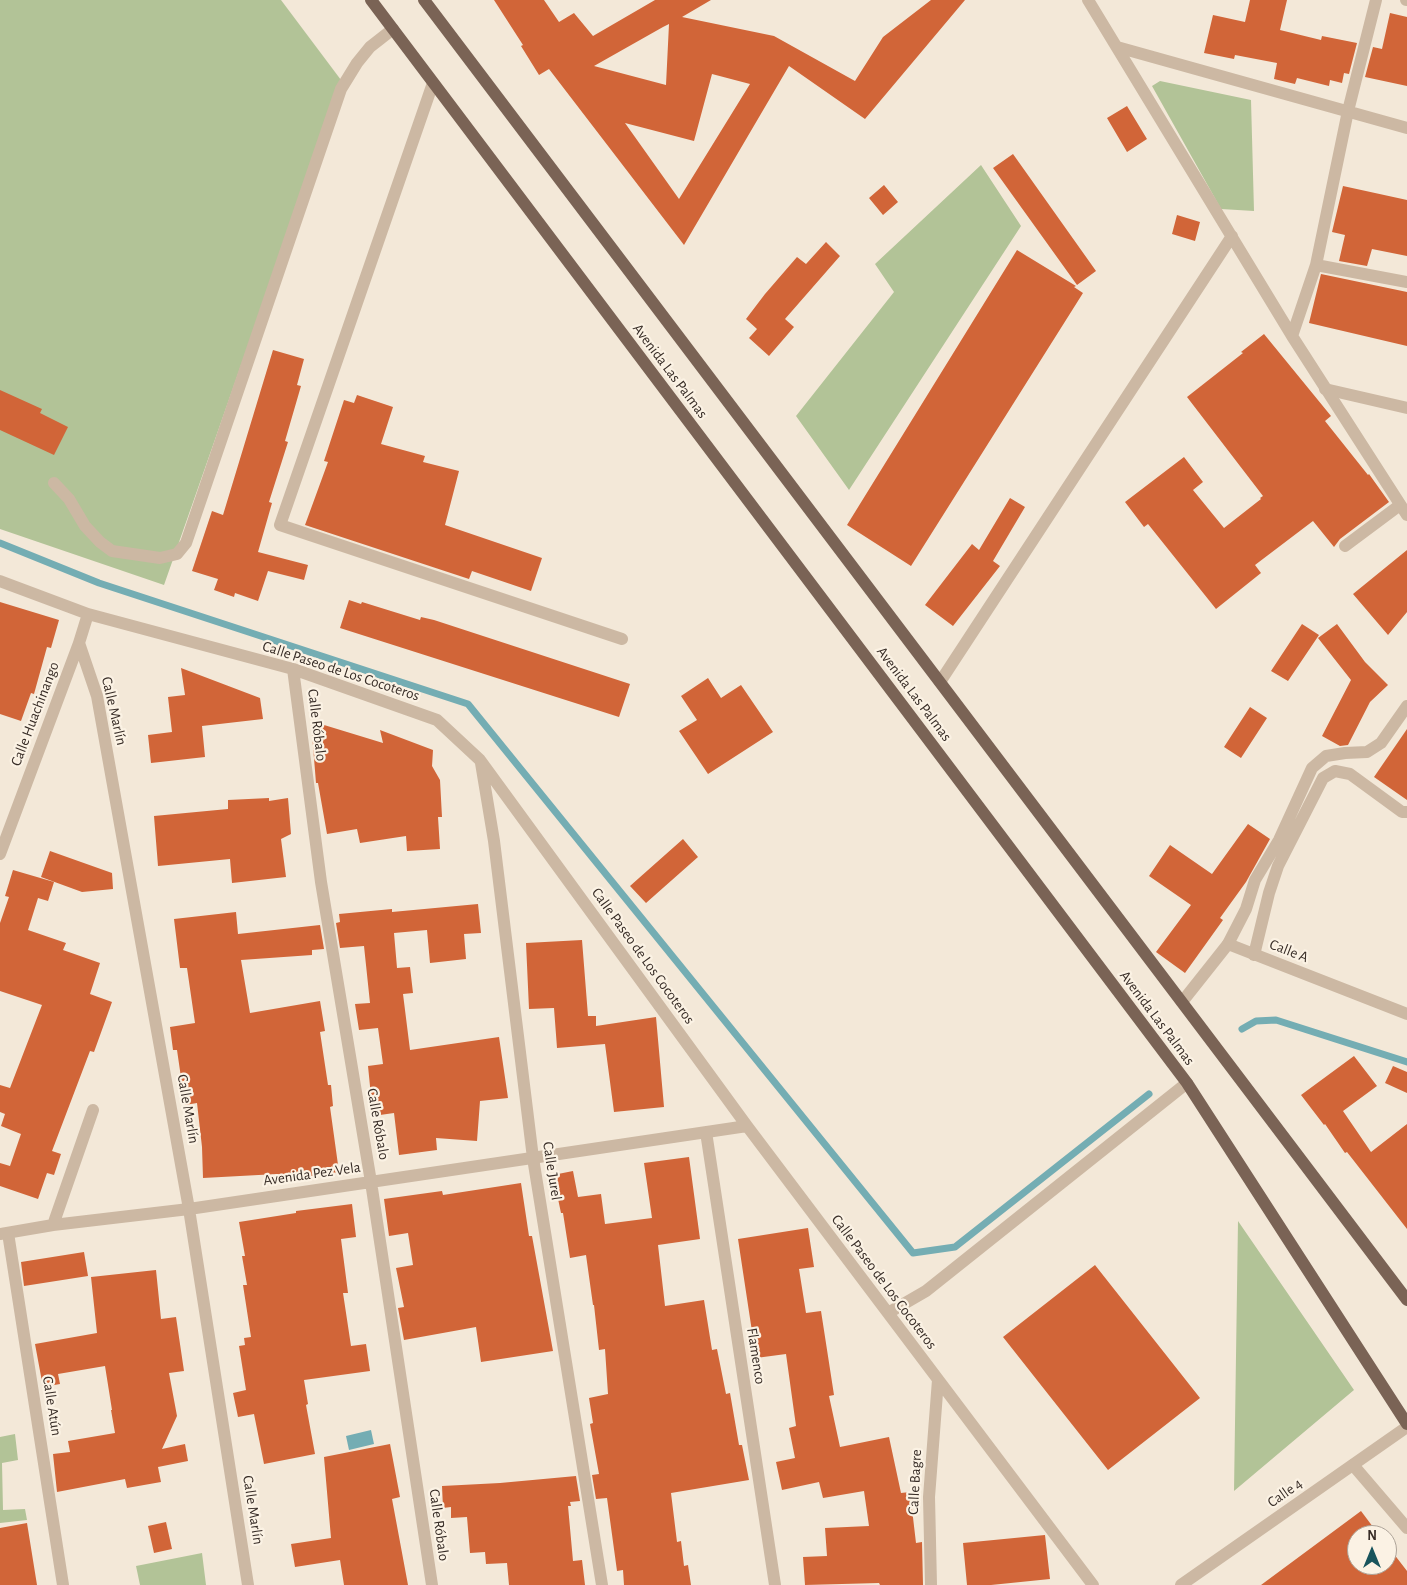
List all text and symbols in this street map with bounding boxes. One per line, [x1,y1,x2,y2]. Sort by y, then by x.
street label: Avenida Las Palmas [629,320,711,422]
street label: Calle Paseo de Los Cocoteros [260,637,422,705]
street label: Avenida Las Palmas [873,643,955,745]
street label: Calle Huachinango [7,659,63,769]
street label: Calle Marlín [97,675,131,747]
street label: Calle Róbalo [304,688,330,762]
street label: Calle Paseo de Los Cocoteros [588,884,698,1028]
street label: Calle A [1267,935,1311,967]
street label: Avenida Las Palmas [1116,967,1198,1069]
street label: Calle Marlín [173,1073,203,1145]
street label: Calle Róbalo [363,1087,393,1161]
street label: Calle Jurel [538,1140,566,1202]
street label: Avenida Pez Vela [262,1158,362,1190]
street label: Calle Paseo de Los Cocoteros [827,1211,941,1353]
street label: Flamenco [743,1327,769,1385]
street label: Calle Atún [38,1375,66,1437]
street label: Calle Bagre [904,1449,926,1515]
street label: Calle Marlín [239,1474,267,1546]
street label: Calle 4 [1264,1475,1306,1511]
street label: Calle Róbalo [425,1488,453,1562]
north arrow [1347,1525,1397,1575]
text: N [1367,1529,1377,1543]

